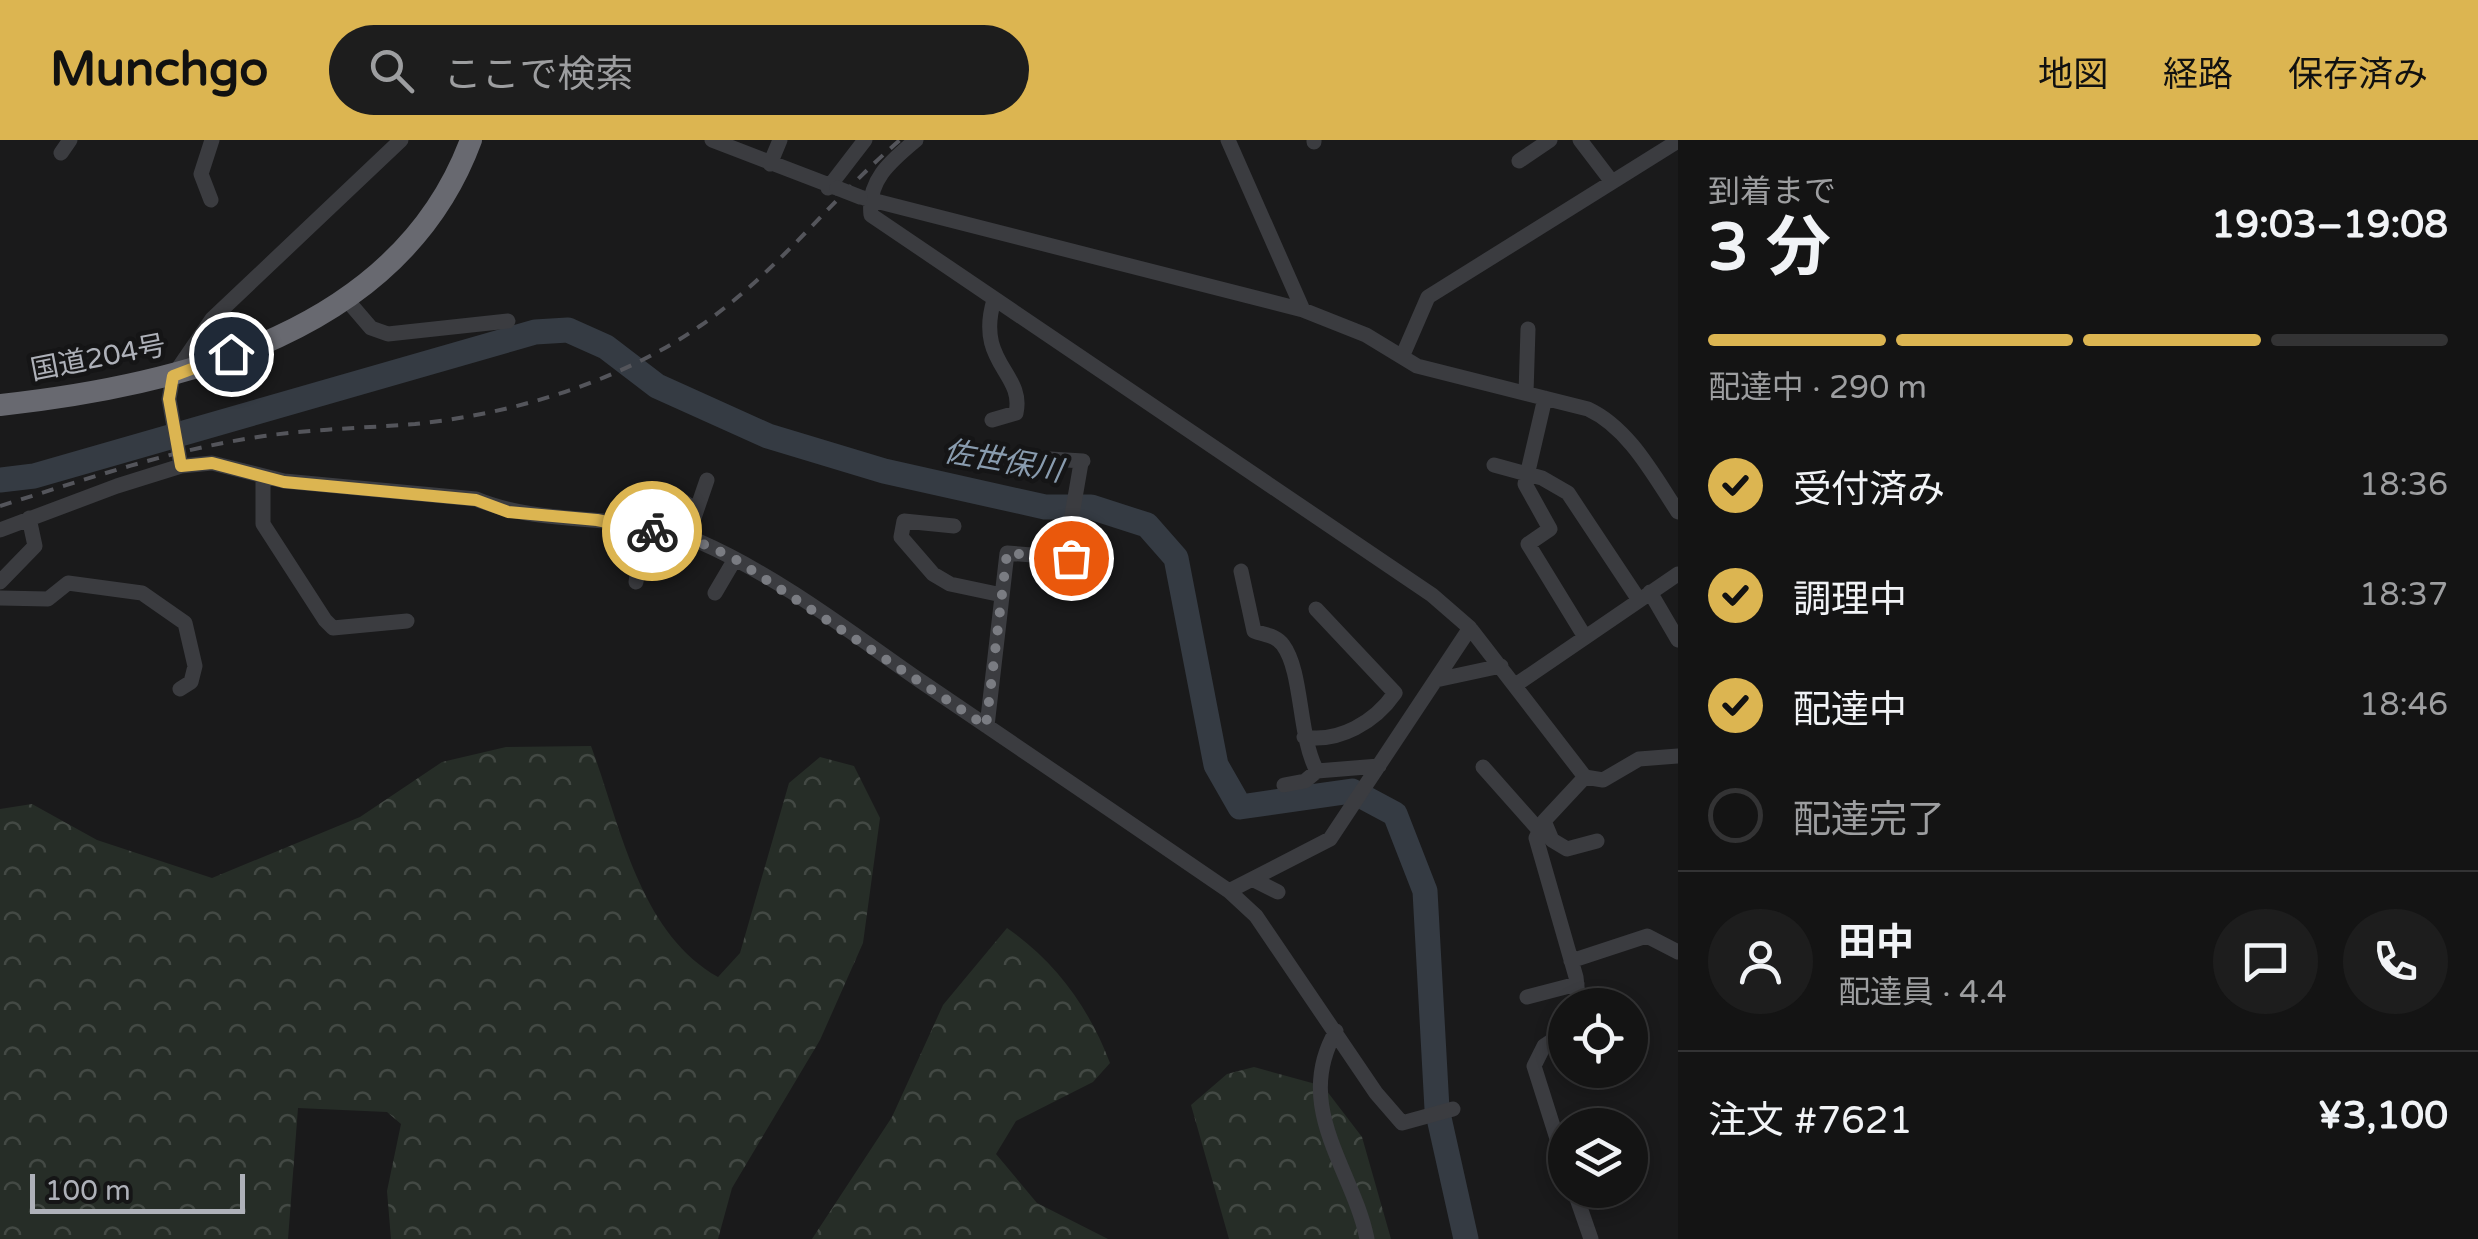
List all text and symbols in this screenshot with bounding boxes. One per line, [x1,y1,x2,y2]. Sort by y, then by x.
search box [329,25,1029,115]
text: Munchgo [50,41,269,99]
icon: search [364,43,419,98]
text: ここで検索 [444,52,634,98]
text: 地図 [2038,54,2108,96]
text: 経路 [2163,54,2233,96]
text: 保存済み [2288,54,2428,96]
text: 到着まで [1708,173,1836,211]
text: 19:03–19:08 [2211,202,2448,248]
text: 3 分 [1708,209,1831,288]
pin [189,312,274,397]
icon: home [204,327,259,382]
street label: 国道204号 [28,328,169,388]
text: 配達中 · 290 m [1708,369,1927,407]
water label: 佐世保川 [941,433,1068,491]
icon: check [1708,458,1763,513]
text: 18:36 [2359,466,2448,504]
text: 受付済み [1793,467,1945,513]
courier [602,481,702,581]
icon: bike [625,504,680,559]
pin [1029,516,1114,601]
icon: bag [1044,531,1099,586]
icon: check [1708,568,1763,623]
text: 18:37 [2359,576,2448,614]
text: 調理中 [1793,577,1907,623]
icon: check [1708,678,1763,733]
text: 18:46 [2359,686,2448,724]
text: 配達中 [1793,687,1907,733]
text: 配達完了 [1793,797,1945,843]
button: person [1708,909,1813,1014]
button: chat [2213,909,2318,1014]
button: phone [2343,909,2448,1014]
text: 田中 [1838,920,1914,966]
text: 配達員 · 4.4 [1838,974,2007,1012]
map controls [1548,988,1648,1208]
button: locate [1548,988,1648,1088]
text: ¥3,100 [2318,1093,2448,1139]
text: 注文 #7621 [1708,1098,1913,1144]
button: layers [1548,1108,1648,1208]
scale bar [30,1169,245,1214]
text: 100 m [45,1174,131,1208]

